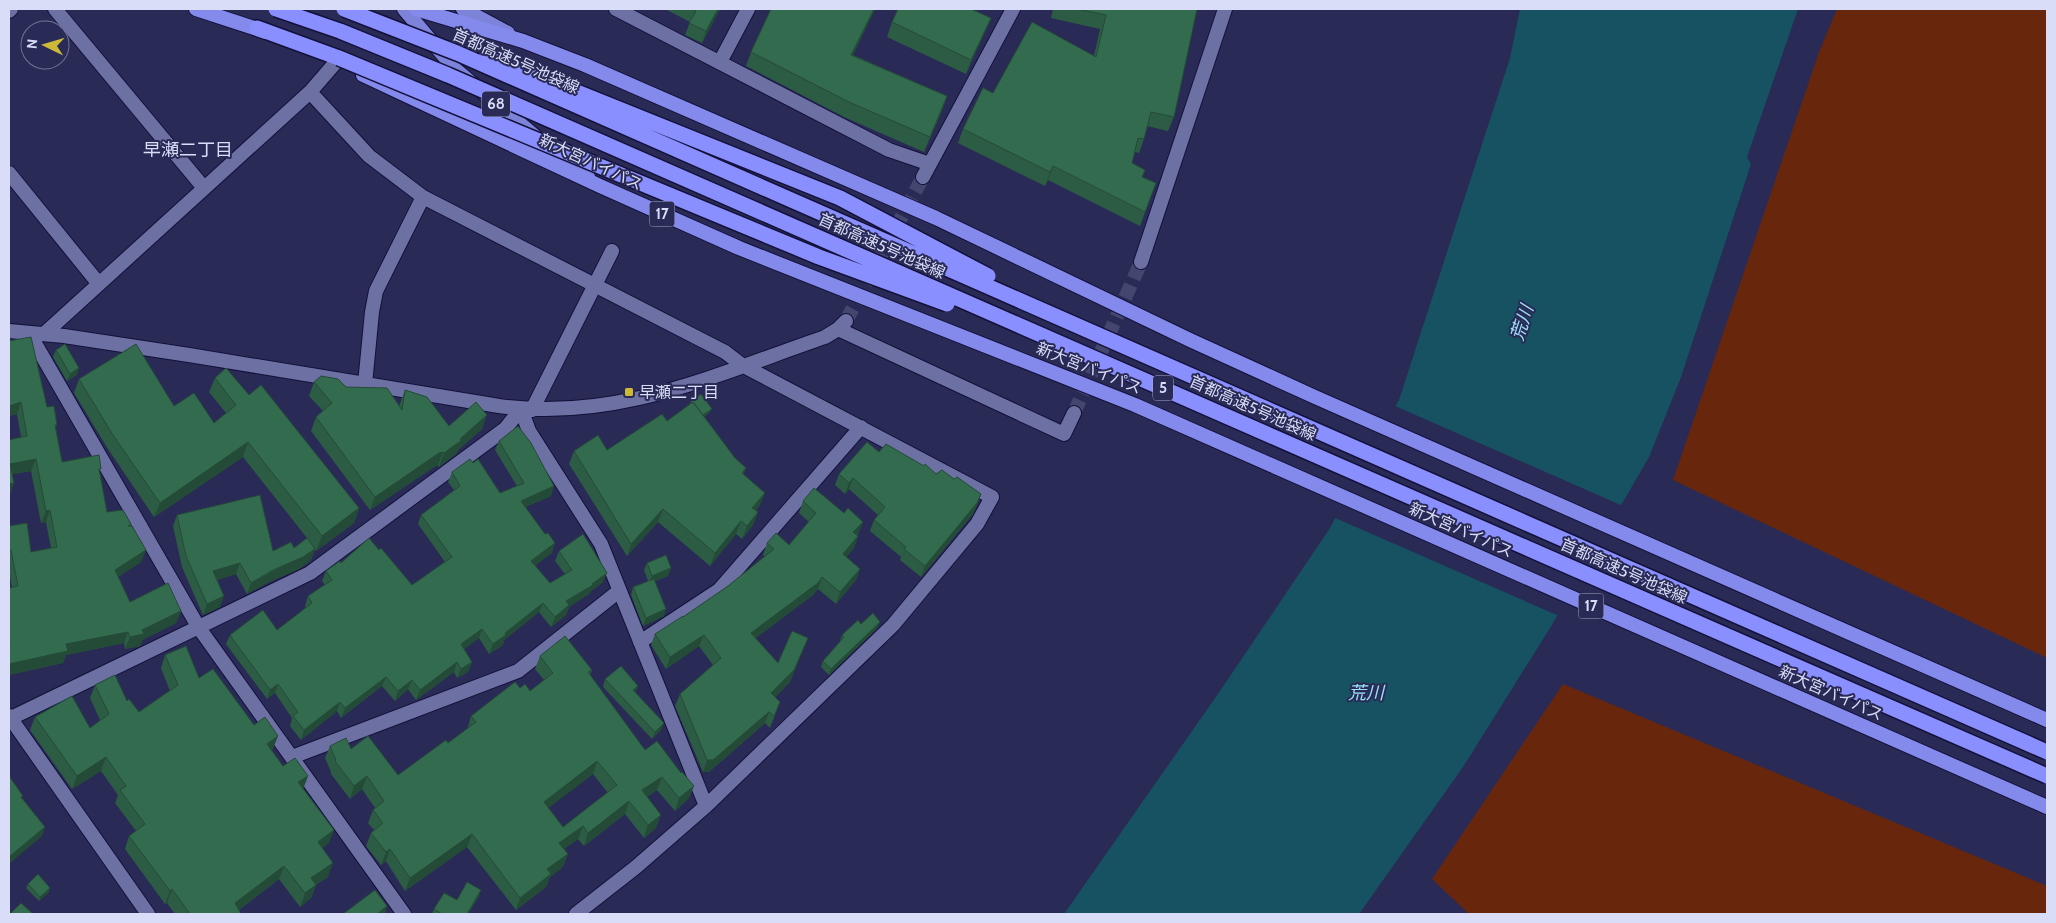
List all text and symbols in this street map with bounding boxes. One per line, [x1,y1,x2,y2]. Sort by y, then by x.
north arrow [20,20,70,70]
street label: 首都高速5号池袋線 [450,25,582,97]
text: N [23,38,41,50]
road number: 68 [482,92,510,116]
street label: 新大宮バイパス [536,130,646,194]
district label: 早瀬二丁目 [143,139,233,161]
road number: 17 [650,202,674,226]
street label: 首都高速5号池袋線 [816,210,948,282]
water label: 荒川 [1506,301,1539,344]
street label: 新大宮バイパス [1034,338,1144,398]
street label: 首都高速5号池袋線 [1187,372,1319,444]
road number: 5 [1153,376,1173,400]
place label: 早瀬二丁目 [639,383,719,402]
marker: 早瀬二丁目 [623,386,635,398]
street label: 新大宮バイパス [1406,499,1516,561]
street label: 首都高速5号池袋線 [1558,535,1690,607]
road number: 17 [1578,594,1604,618]
street label: 新大宮バイパス [1776,662,1886,724]
water label: 荒川 [1348,682,1386,704]

